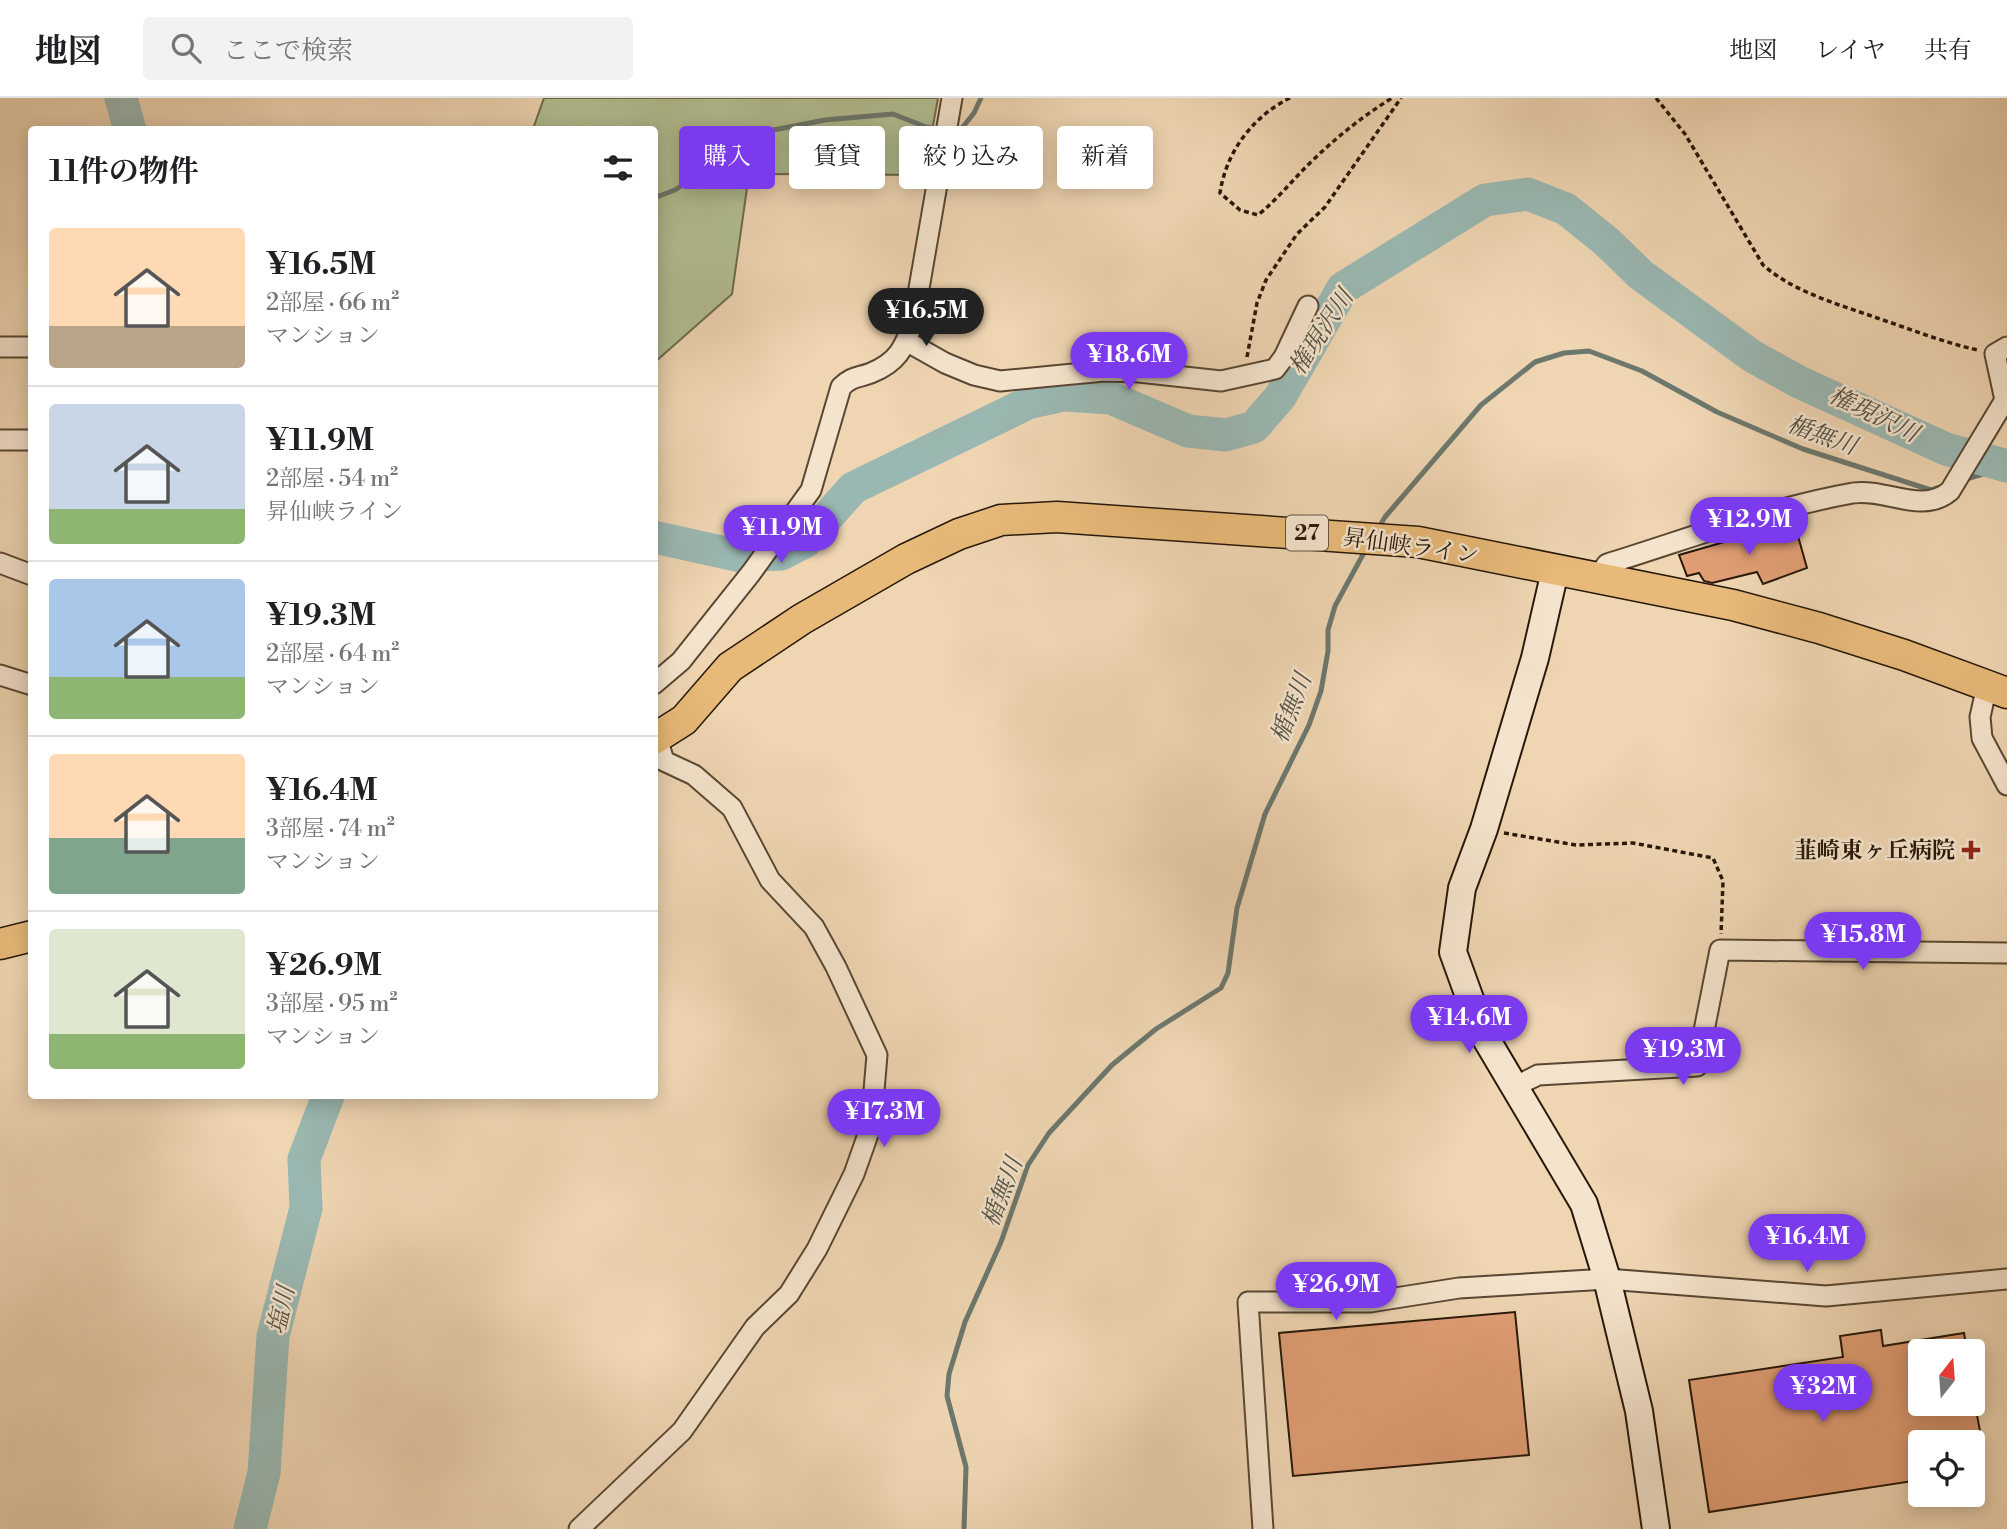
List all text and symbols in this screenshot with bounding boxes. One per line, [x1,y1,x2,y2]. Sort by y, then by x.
search box [143,17,633,80]
icon: search [167,29,205,67]
text: 地図 [35,32,101,73]
text: ここで検索 [223,35,353,67]
text: 地図 [1729,36,1777,66]
text: レイヤ [1815,36,1886,66]
text: 共有 [1924,36,1972,66]
chip: 購入 [679,126,775,189]
chip: 賃貸 [789,126,885,189]
chip: 絞り込み [899,126,1043,189]
chip: 新着 [1057,126,1153,189]
icon: filters [599,149,637,187]
text: 11件の物件 [49,153,199,191]
text: ¥16.5M [266,246,376,284]
icon: home [105,256,189,340]
water label: 権現沢川 [1283,282,1362,381]
pin: ¥16.5M [869,288,983,348]
text: 2部屋 · 66 m² [266,289,399,317]
text: ¥16.5M [884,297,968,325]
text: マンション [266,322,380,350]
pin: ¥18.6M [1072,332,1186,392]
text: ¥18.6M [1086,341,1172,369]
water label: 権現沢川 [1824,380,1926,451]
water label: 楯無川 [1783,410,1863,463]
text: ¥11.9M [266,422,374,460]
icon: home [105,432,189,516]
text: 2部屋 · 54 m² [266,465,398,493]
text: 昇仙峡ライン [266,498,403,526]
pin: ¥12.9M [1692,498,1806,557]
pin: ¥11.9M [724,505,838,565]
text: ¥12.9M [1706,506,1792,534]
text: ¥11.9M [740,514,822,542]
road number: 27 [1286,516,1328,550]
street label: 昇仙峡ライン [1341,524,1481,570]
text: ¥19.3M [266,597,376,635]
icon: home [105,607,189,691]
text: 2部屋 · 64 m² [266,640,399,668]
water label: 楯無川 [1265,667,1320,747]
text: マンション [266,673,380,701]
text: ¥16.4M [266,772,377,810]
icon: home [105,782,189,866]
text: 3部屋 · 74 m² [266,815,395,843]
place label: 韮崎東ヶ丘病院 [1794,837,1955,865]
marker: 韮崎東ヶ丘病院 [1961,840,1981,860]
text: マンション [266,848,380,876]
pin: ¥15.8M [1806,912,1920,972]
text: ¥15.8M [1820,921,1906,949]
text: ¥26.9M [266,947,382,985]
icon: home [105,957,189,1041]
text: 3部屋 · 95 m² [266,990,398,1018]
pin: ¥14.6M [1412,996,1526,1055]
text: ¥14.6M [1426,1004,1512,1032]
text: マンション [266,1023,380,1051]
pin: ¥19.3M [1626,1028,1740,1087]
text: ¥19.3M [1641,1036,1725,1064]
pin: ¥17.3M [827,1090,941,1149]
text: ¥17.3M [843,1098,925,1126]
water label: 楯無川 [976,1151,1031,1231]
pin: ¥16.4M [1750,1214,1864,1274]
text: ¥16.4M [1764,1223,1850,1251]
pin: ¥26.9M [1279,1262,1393,1322]
text: ¥26.9M [1292,1271,1380,1299]
water label: 塩川 [262,1281,303,1337]
north arrow [1908,1339,1984,1416]
map controls [1908,1339,1985,1507]
pin: ¥32M [1782,1364,1864,1424]
text: ¥32M [1789,1373,1857,1401]
button: locate [1908,1430,1985,1507]

